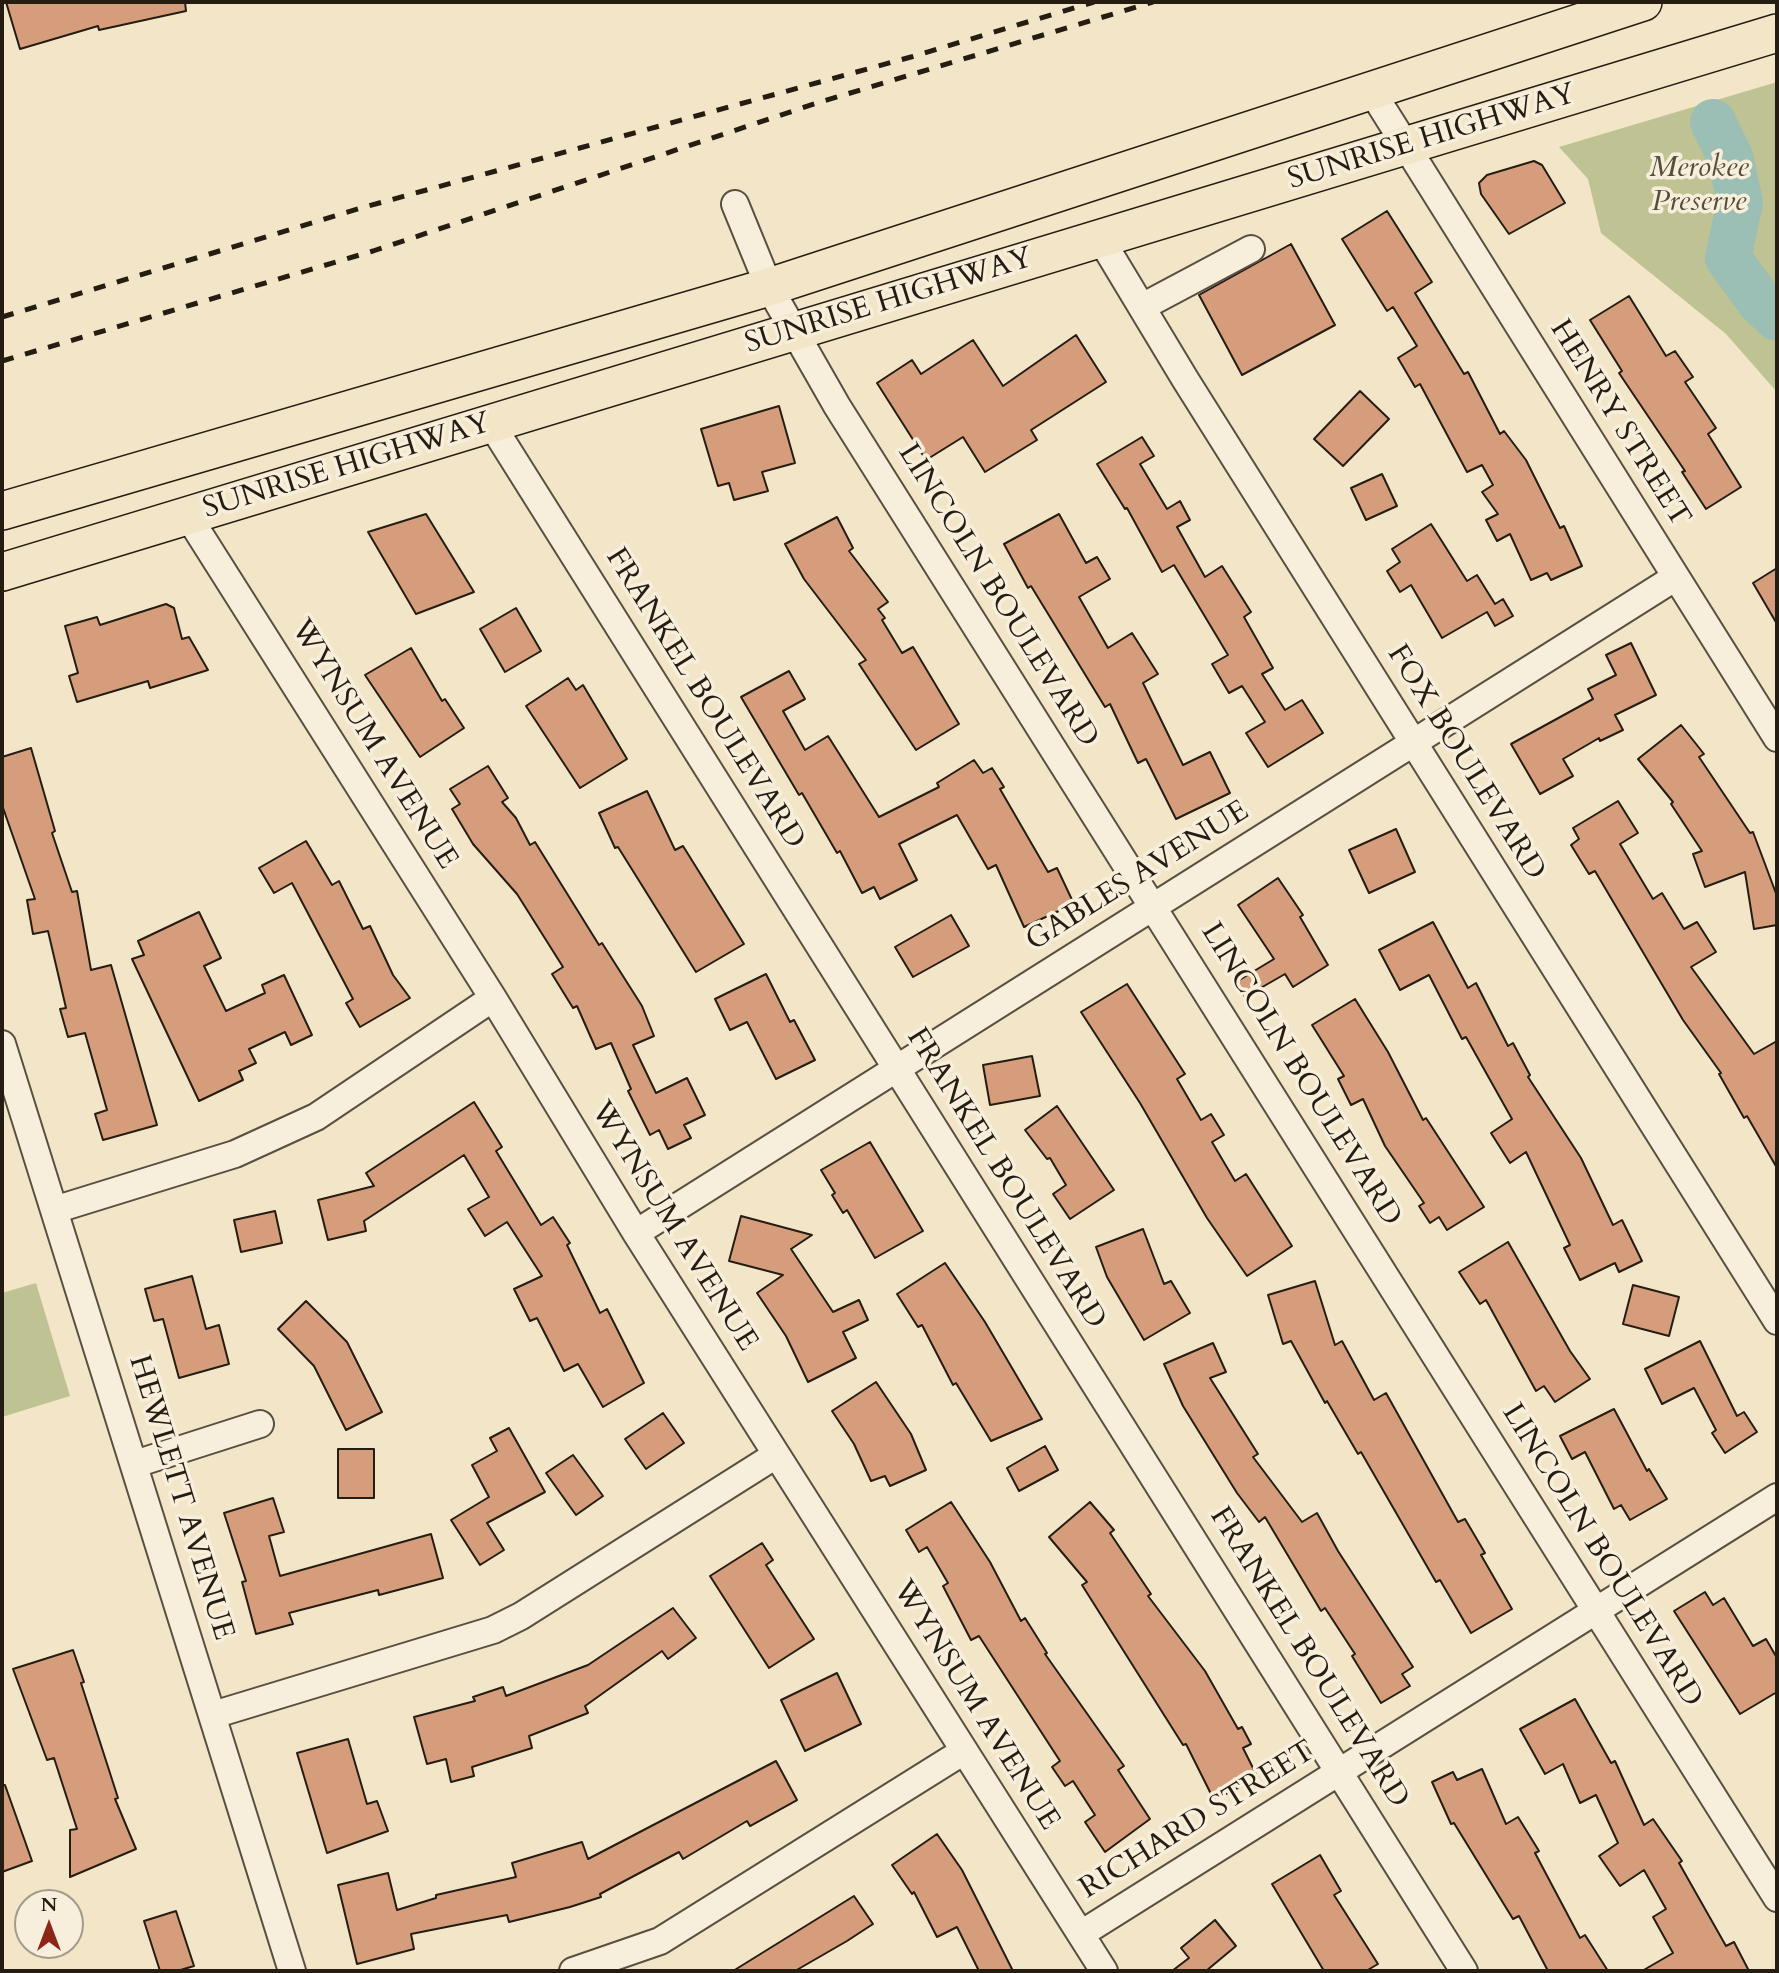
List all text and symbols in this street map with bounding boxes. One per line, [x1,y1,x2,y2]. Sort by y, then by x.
street label: SUNRISE HIGHWAY [1284,77,1580,199]
park label: Merokee Preserve [1649,151,1749,222]
street label: SUNRISE HIGHWAY [741,241,1037,363]
street label: HENRY STREET [1541,314,1697,534]
street label: SUNRISE HIGHWAY [199,406,495,528]
street label: LINCOLN BOULEVARD [889,438,1105,754]
street label: FRANKEL BOULEVARD [597,542,811,856]
street label: WYNSUM AVENUE [282,614,464,876]
street label: FOX BOULEVARD [1378,639,1552,887]
street label: GABLES AVENUE [1020,794,1256,960]
street label: LINCOLN BOULEVARD [1192,917,1408,1233]
street label: FRANKEL BOULEVARD [898,1022,1112,1336]
street label: WYNSUM AVENUE [582,1096,764,1358]
street label: HEWLETT AVENUE [120,1351,240,1645]
street label: LINCOLN BOULEVARD [1493,1398,1709,1714]
street label: FRANKEL BOULEVARD [1201,1501,1415,1815]
street label: WYNSUM AVENUE [884,1575,1066,1837]
street label: RICHARD STREET [1074,1734,1322,1908]
north arrow [14,1889,84,1959]
text: N [41,1892,57,1918]

